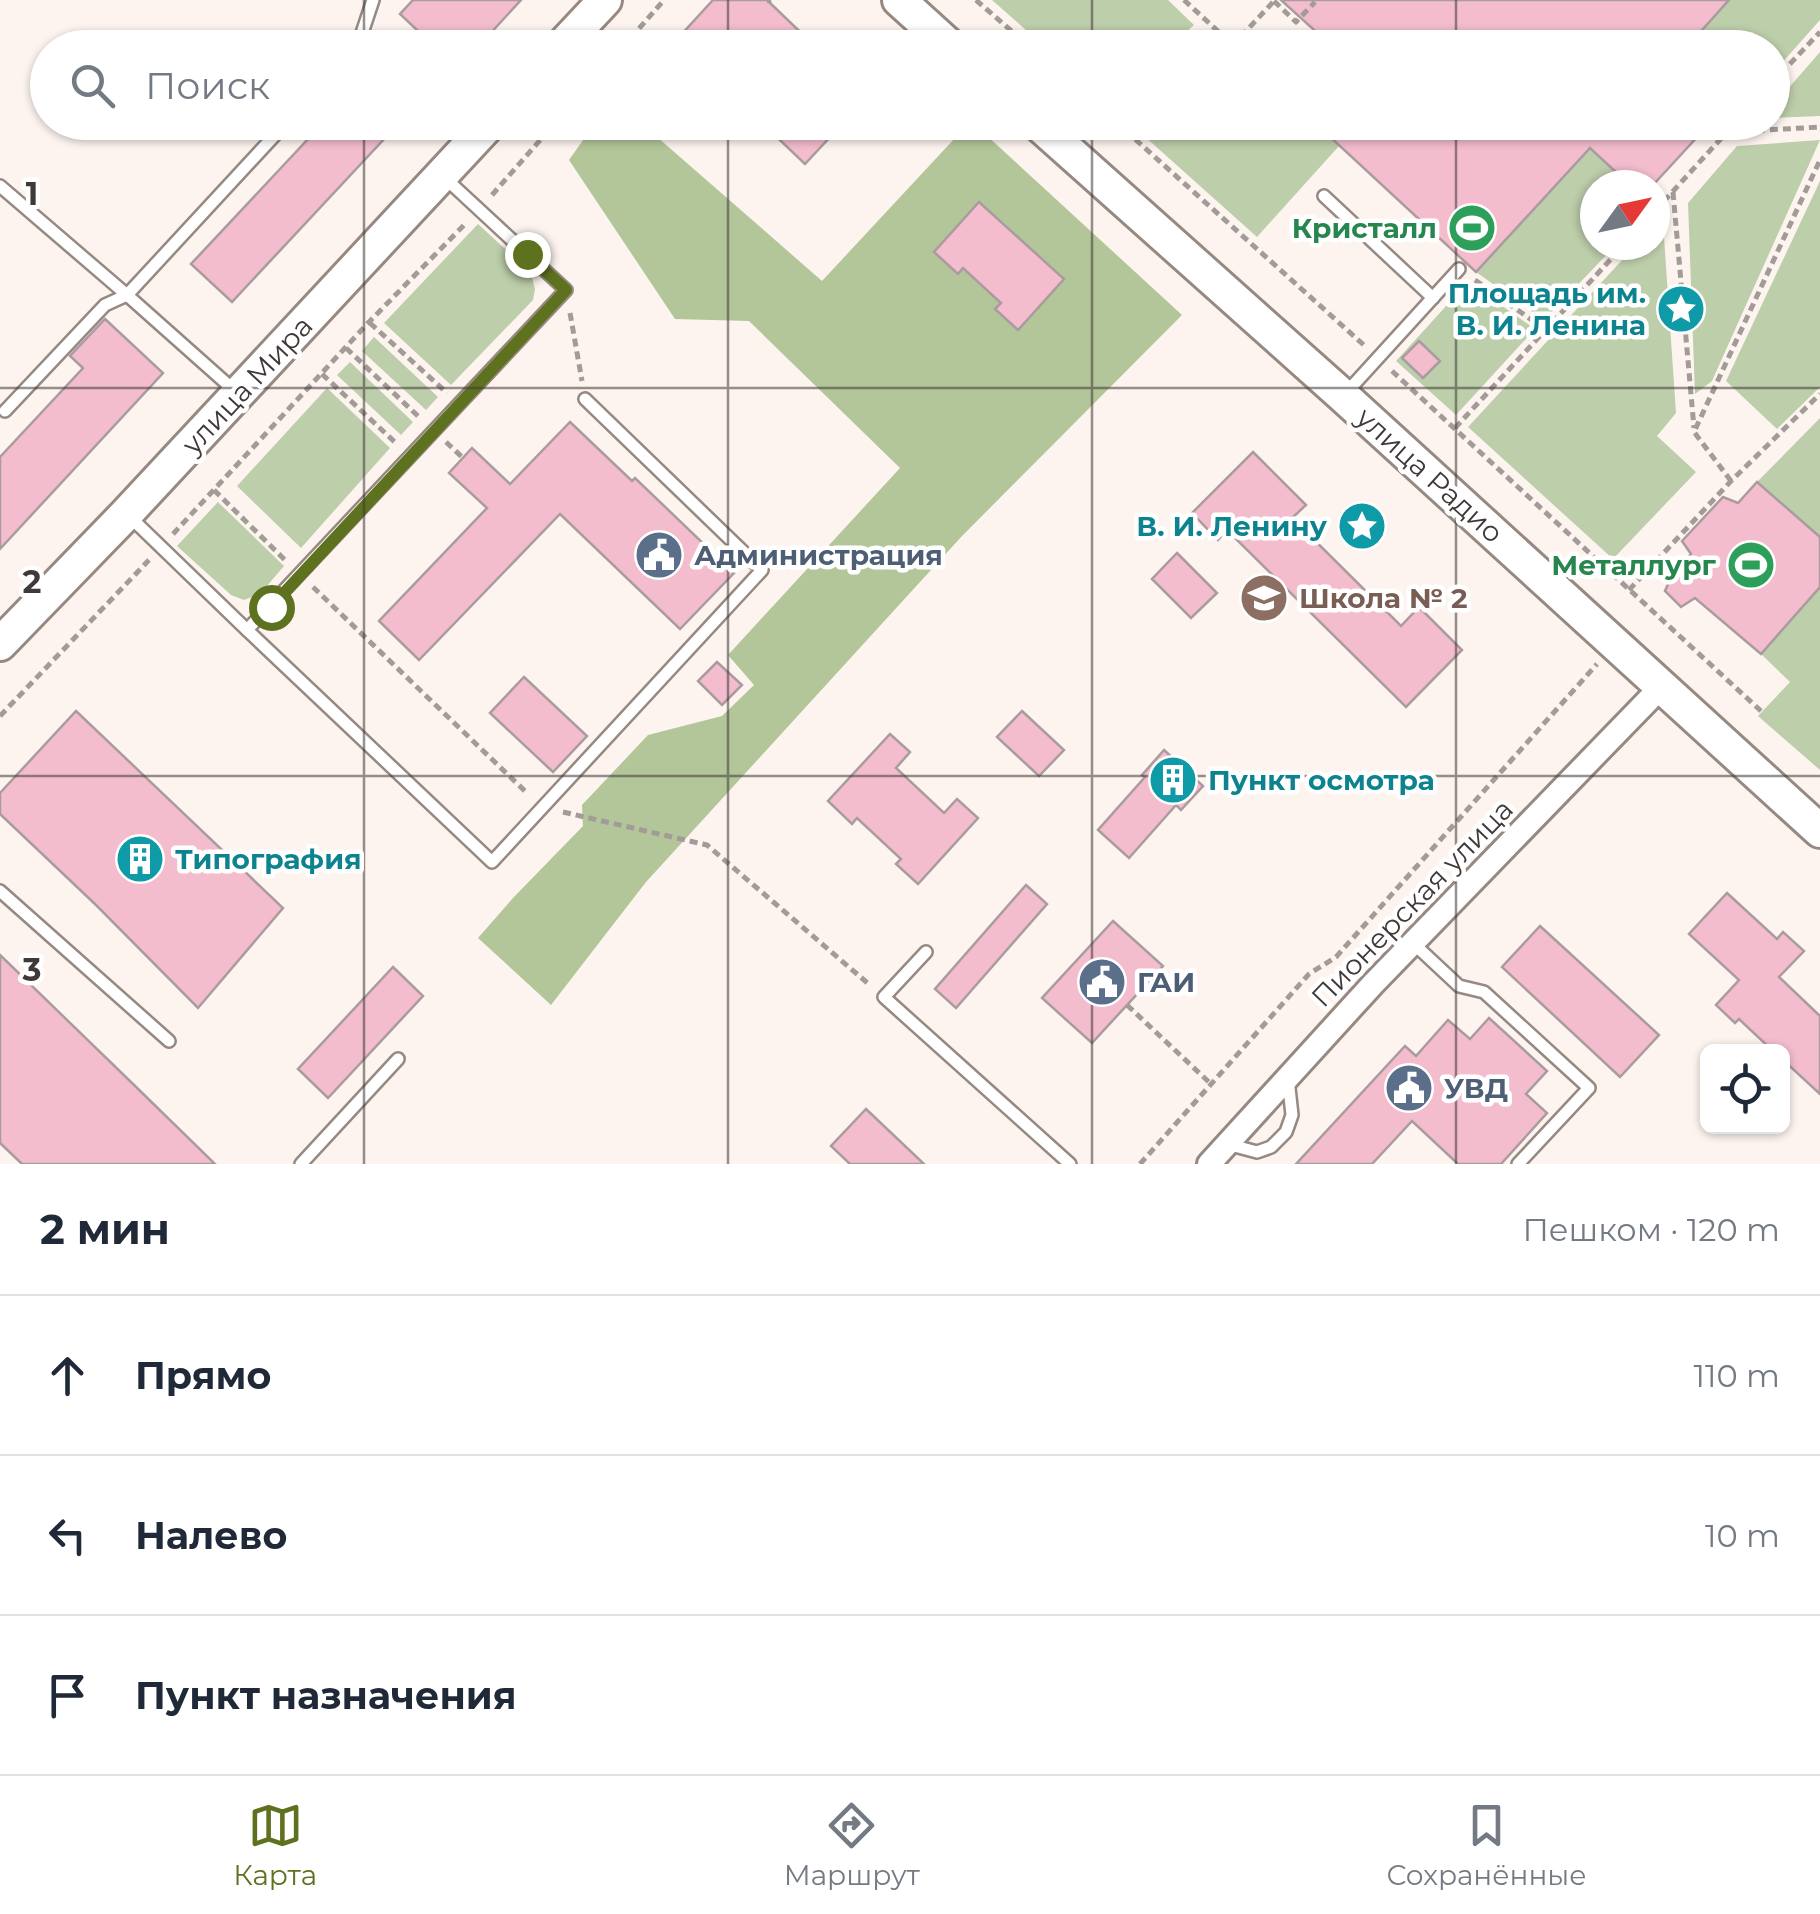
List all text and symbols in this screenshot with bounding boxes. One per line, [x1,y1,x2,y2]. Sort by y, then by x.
search box [30,30,1790,140]
icon: search [65,58,120,113]
text: Поиск [145,62,270,109]
north arrow [1580,170,1670,260]
text: 1 [26,174,38,213]
sports icon: Кристалл [1446,202,1498,254]
place label: Кристалл [1292,211,1437,245]
route end [505,232,551,278]
place label: Площадь им. В. И. Ленина [1448,276,1646,342]
place icon: Площадь им. В. И. Ленина [1655,283,1707,335]
street label: улица Мира [174,309,320,462]
street label: улица Радио [1349,400,1510,550]
place icon: В. И. Ленину [1336,500,1388,552]
place label: В. И. Ленину [1136,509,1328,543]
public building icon: Администрация [633,529,685,581]
place label: Администрация [694,538,943,572]
sports icon: Металлург [1725,539,1777,591]
place label: Металлург [1551,548,1717,582]
text: 2 [23,562,41,601]
school or university icon: Школа № 2 [1238,572,1290,624]
place label: Школа № 2 [1299,581,1467,615]
route start [249,585,295,631]
building icon: Пункт осмотра [1147,754,1199,806]
place label: Пункт осмотра [1208,763,1435,797]
street label: Пионерская улица [1304,792,1520,1014]
building icon: Типография [114,833,166,885]
place label: Типография [175,842,362,876]
text: 3 [22,950,41,989]
public building icon: ГАИ [1076,956,1128,1008]
place label: ГАИ [1137,965,1195,999]
map controls [1700,1044,1790,1134]
button: locate [1700,1044,1790,1134]
public building icon: УВД [1383,1062,1435,1114]
place label: УВД [1444,1071,1508,1105]
text: 2 мин [40,1203,170,1255]
text: Пешком · 120 m [1522,1210,1780,1249]
icon: ahead [40,1348,95,1403]
text: Прямо [135,1352,271,1399]
text: 110 m [1693,1356,1780,1395]
icon: left [40,1508,95,1563]
text: Налево [135,1512,287,1559]
text: 10 m [1705,1516,1780,1555]
icon: arrive [40,1668,95,1723]
text: Пункт назначения [135,1672,517,1719]
tab: Карта [233,1798,317,1892]
tab: Маршрут [784,1798,920,1892]
tab: Сохранённые [1386,1798,1587,1892]

